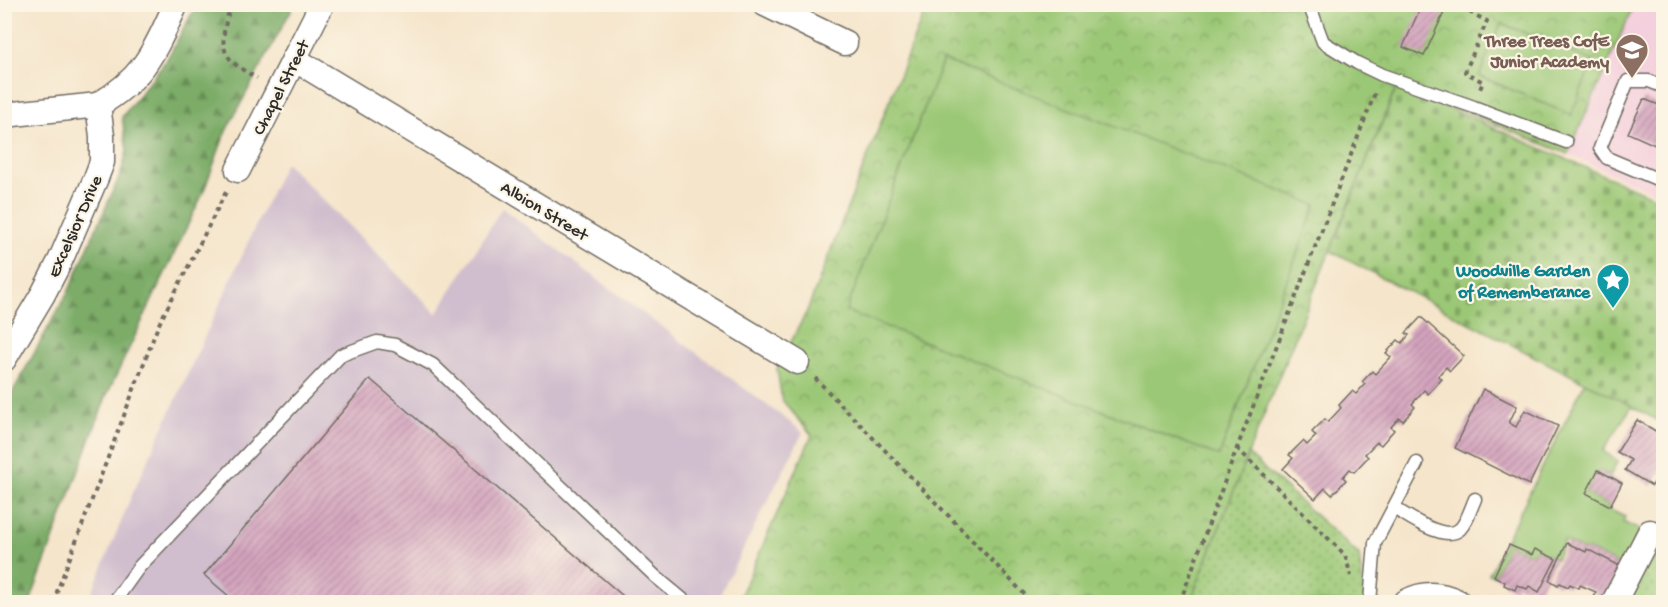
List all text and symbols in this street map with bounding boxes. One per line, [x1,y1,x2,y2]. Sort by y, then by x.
place label: Three Trees CofE Junior Academy [1483,32,1611,74]
school or university icon: Three Trees CofE Junior Academy [1614,32,1650,79]
street label: Chapel Street [249,36,316,139]
street label: Excelsior Drive [44,172,108,281]
street label: Albion Street [496,178,593,247]
place label: Woodville Garden of Rememberance [1455,262,1591,304]
place icon: Woodville Garden of Rememberance [1595,262,1631,309]

